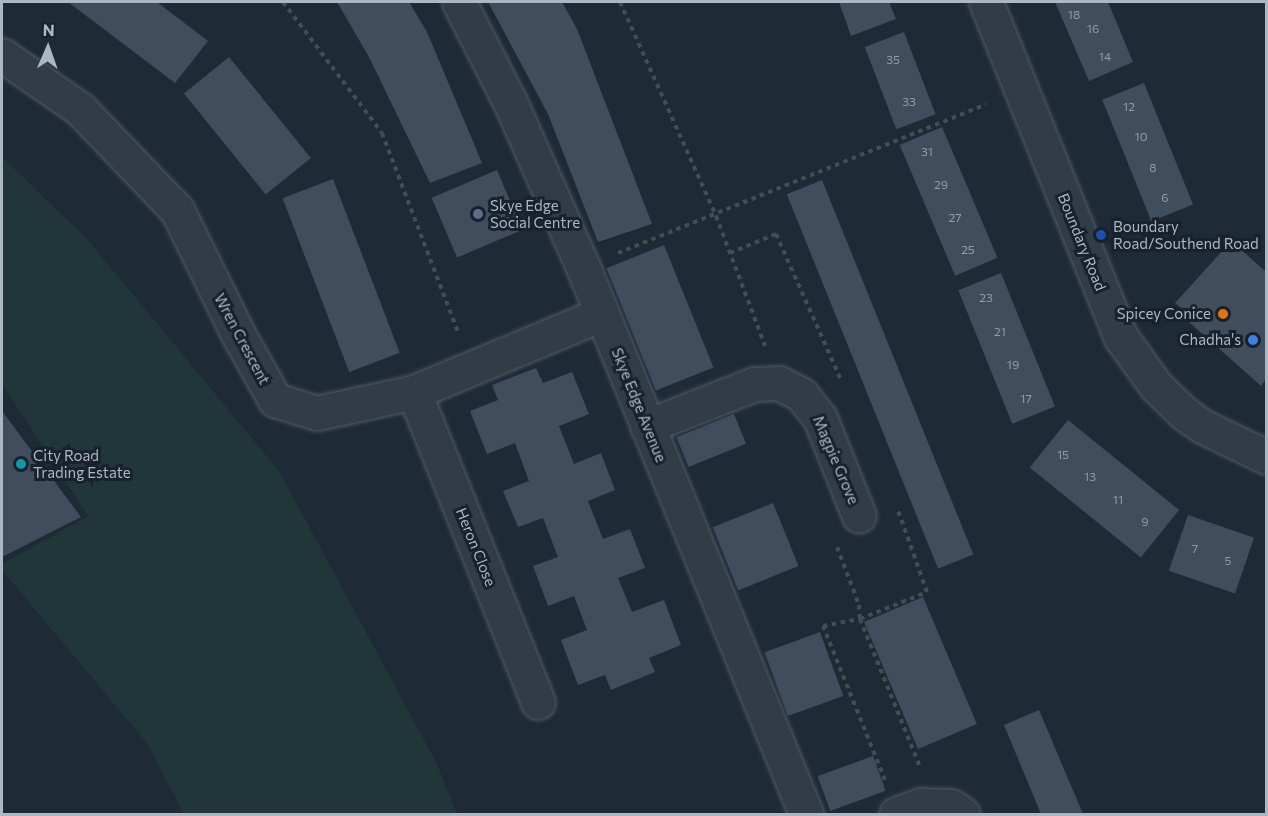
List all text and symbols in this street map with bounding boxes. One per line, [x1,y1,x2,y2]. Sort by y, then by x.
house number: 18 [1068,8,1080,22]
north arrow [18,18,78,78]
text: N [42,20,55,39]
house number: 16 [1087,22,1099,36]
house number: 14 [1099,50,1111,64]
house number: 35 [886,53,900,67]
house number: 33 [902,95,916,109]
house number: 12 [1123,100,1135,114]
house number: 10 [1135,130,1147,144]
house number: 31 [921,145,933,159]
house number: 8 [1149,161,1157,175]
house number: 29 [934,178,948,192]
street label: Boundary Road [1054,191,1110,293]
house number: 6 [1161,191,1169,205]
place label: Skye Edge Social Centre [490,196,580,231]
marker: Skye Edge Social Centre [471,207,485,221]
house number: 27 [949,211,961,225]
place label: Boundary Road/Southend Road [1113,217,1259,252]
marker: Boundary Road/Southend Road [1094,228,1108,242]
house number: 25 [961,243,975,257]
street label: Wren Crescent [210,290,274,388]
house number: 23 [979,291,993,305]
place label: Spicey Conice [1117,305,1211,323]
marker: Spicey Conice [1216,307,1230,321]
house number: 21 [994,325,1006,339]
place label: Chadha's [1179,331,1241,349]
marker: Chadha's [1246,333,1260,347]
street label: Skye Edge Avenue [608,345,670,465]
house number: 19 [1007,358,1019,372]
house number: 17 [1020,392,1032,406]
street label: Magpie Grove [809,413,863,507]
place label: City Road Trading Estate [33,446,131,481]
house number: 15 [1057,448,1069,462]
marker: City Road Trading Estate [14,457,28,471]
house number: 13 [1084,470,1096,484]
house number: 11 [1113,493,1123,507]
street label: Heron Close [452,505,500,589]
house number: 9 [1141,515,1149,529]
house number: 7 [1192,542,1198,556]
house number: 5 [1225,554,1231,568]

